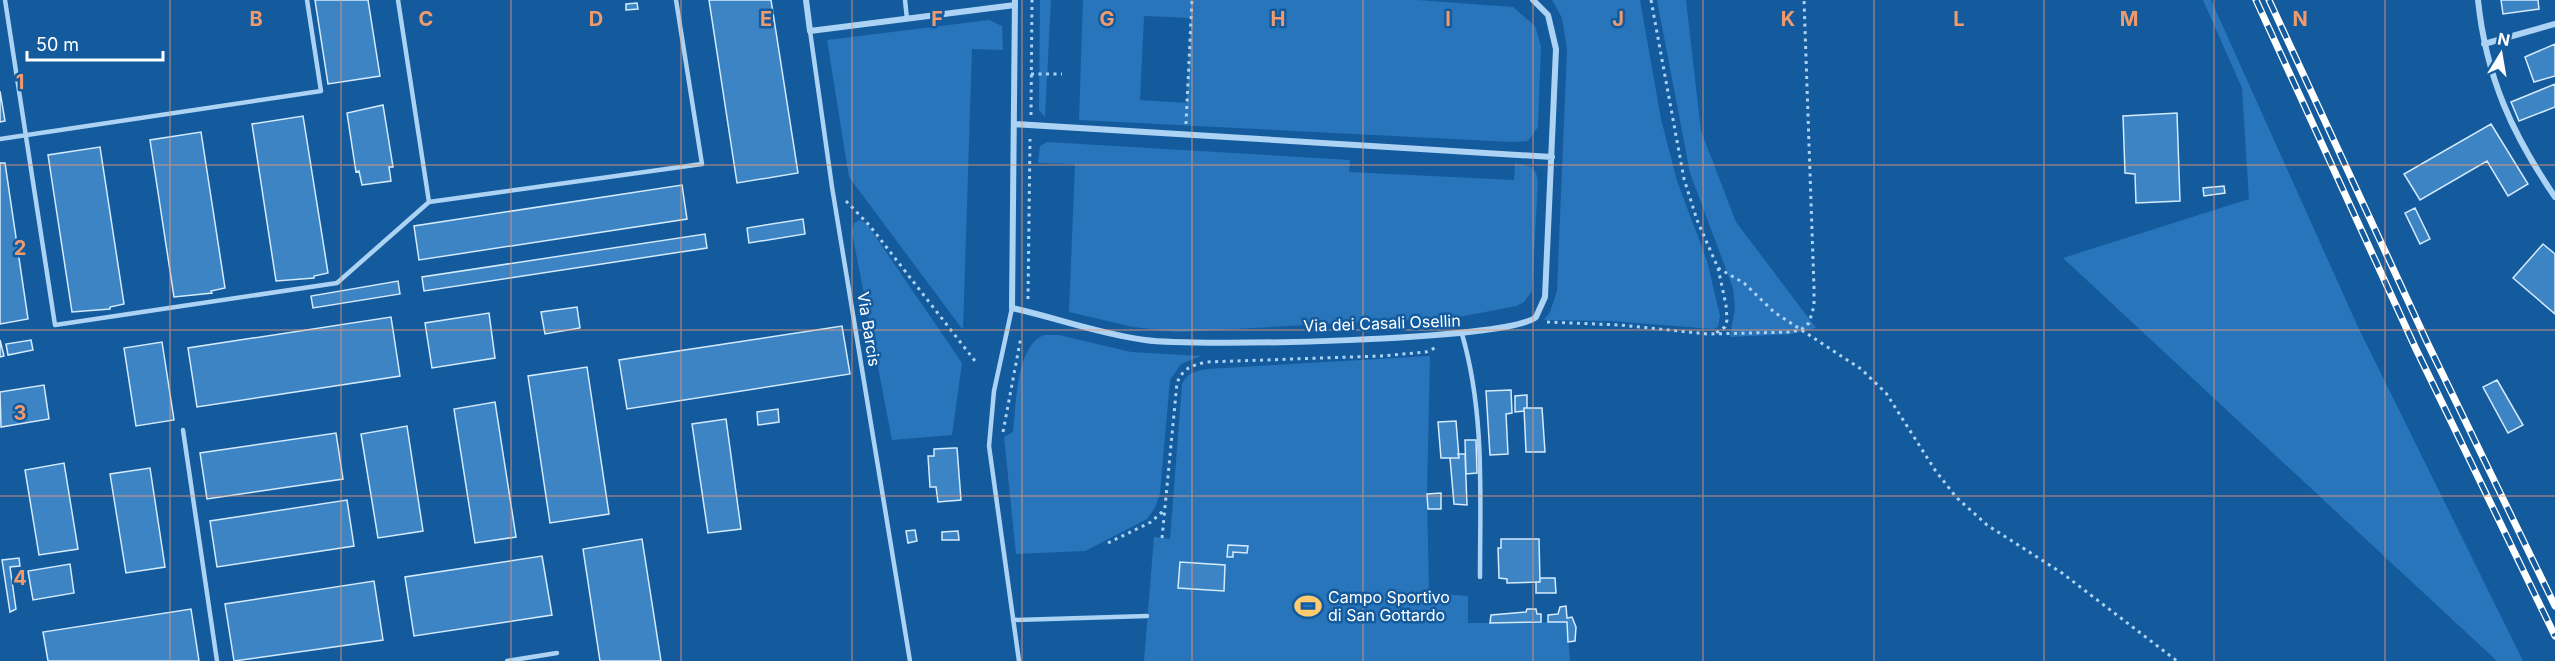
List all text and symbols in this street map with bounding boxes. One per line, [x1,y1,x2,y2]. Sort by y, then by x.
text: B [249,7,263,31]
text: C [419,7,433,31]
text: D [589,7,603,31]
text: E [760,7,772,31]
text: F [931,7,943,31]
text: G [1099,7,1115,31]
text: H [1271,7,1285,31]
text: I [1445,7,1451,31]
text: J [1612,7,1624,31]
text: K [1781,7,1795,31]
text: L [1953,7,1965,31]
text: M [2120,7,2138,31]
text: N [2292,7,2308,31]
scale bar [27,24,164,62]
north arrow [2471,24,2531,84]
text: N [2496,28,2512,50]
text: 50 m [36,34,79,55]
text: 1 [16,70,24,94]
text: 2 [14,236,26,260]
street label: Via Barcis [853,290,885,368]
street label: Via dei Casali Osellin [1303,310,1461,336]
text: 3 [14,401,26,425]
text: 4 [13,566,27,590]
place label: Campo Sportivo di San Gottardo [1328,587,1450,625]
sports icon: Campo Sportivo di San Gottardo [1293,591,1323,621]

